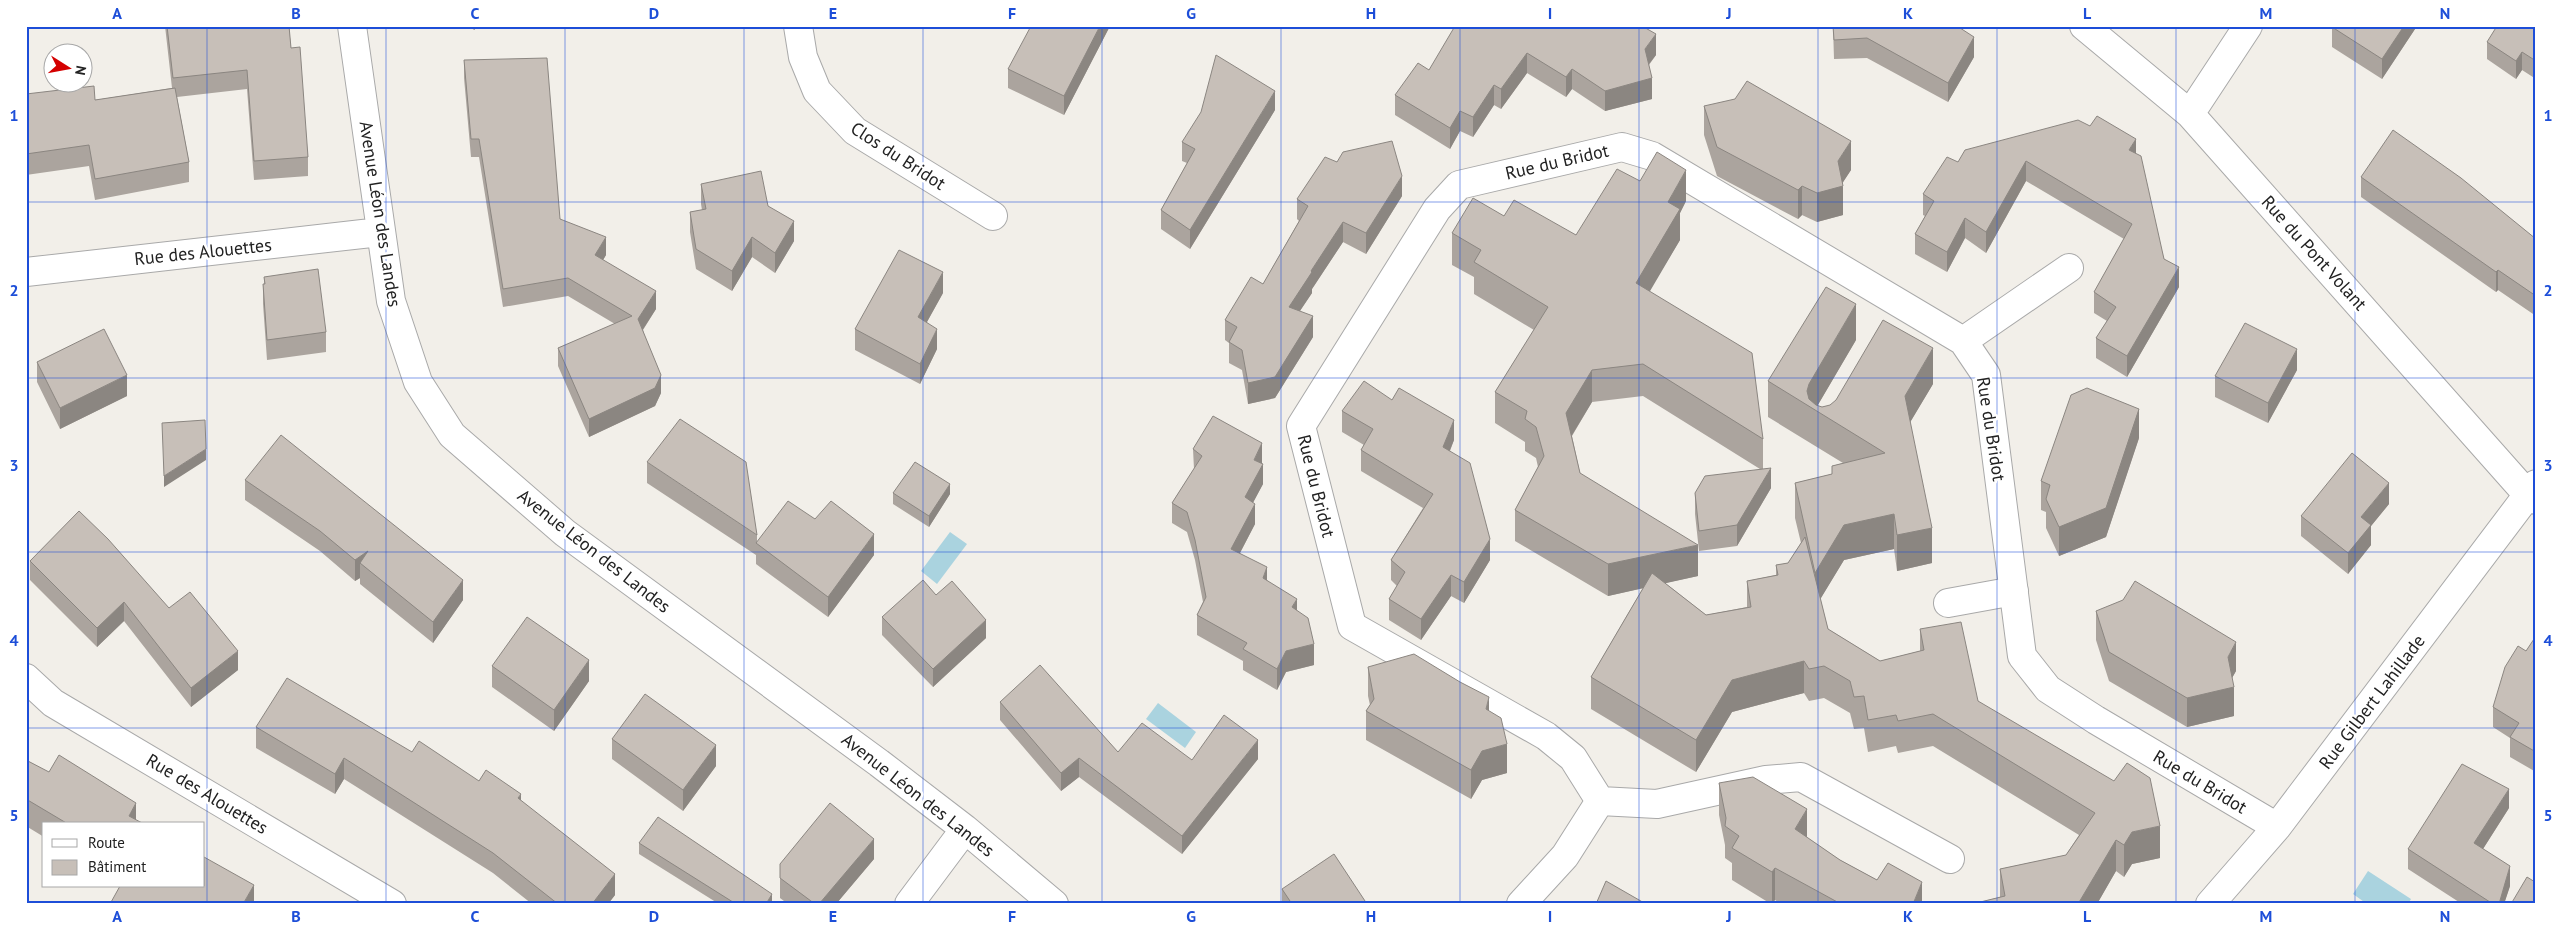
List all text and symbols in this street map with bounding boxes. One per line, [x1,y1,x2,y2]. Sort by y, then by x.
text: A [112,3,122,23]
text: B [291,3,301,23]
text: C [471,3,480,23]
text: D [649,3,659,23]
text: E [829,3,837,23]
text: F [1008,3,1016,23]
text: G [1186,3,1196,23]
text: H [1366,3,1376,23]
text: I [1548,3,1552,23]
text: J [1725,3,1732,23]
text: K [1903,3,1913,23]
text: L [2083,3,2092,23]
text: M [2260,3,2272,23]
text: N [2440,3,2450,23]
north arrow [42,42,92,92]
text: N [71,64,90,77]
text: 1 [9,105,19,125]
text: 1 [2543,105,2553,125]
street label: Clos du Bridot [846,116,950,195]
street label: Avenue Léon des Landes [354,119,407,308]
street label: Rue du Bridot [1503,138,1611,185]
street label: Rue du Pont Volant [2257,190,2372,315]
street label: Rue des Alouettes [133,233,273,270]
text: 2 [9,280,19,300]
text: 2 [2543,280,2553,300]
street label: Rue du Bridot [1972,375,2011,483]
street label: Rue du Bridot [1293,432,1340,540]
text: 3 [9,455,19,475]
text: 3 [2543,455,2553,475]
street label: Avenue Léon des Landes [513,484,675,617]
text: 4 [9,630,19,650]
street label: Rue Gilbert Lahillade [2314,630,2430,774]
text: 4 [2543,630,2553,650]
street label: Avenue Léon des Landes [837,728,999,861]
street label: Rue du Bridot [2149,745,2251,819]
street label: Rue des Alouettes [142,748,272,839]
text: 5 [9,805,19,825]
text: 5 [2543,805,2553,825]
legend [42,822,205,888]
text: Route [88,833,125,852]
text: Bâtiment [88,857,146,876]
text: A [112,906,122,926]
text: B [291,906,301,926]
text: C [471,906,480,926]
text: D [649,906,659,926]
text: E [829,906,837,926]
text: F [1008,906,1016,926]
text: G [1186,906,1196,926]
text: H [1366,906,1376,926]
text: I [1548,906,1552,926]
text: J [1725,906,1732,926]
text: K [1903,906,1913,926]
text: L [2083,906,2092,926]
text: M [2260,906,2272,926]
text: N [2440,906,2450,926]

